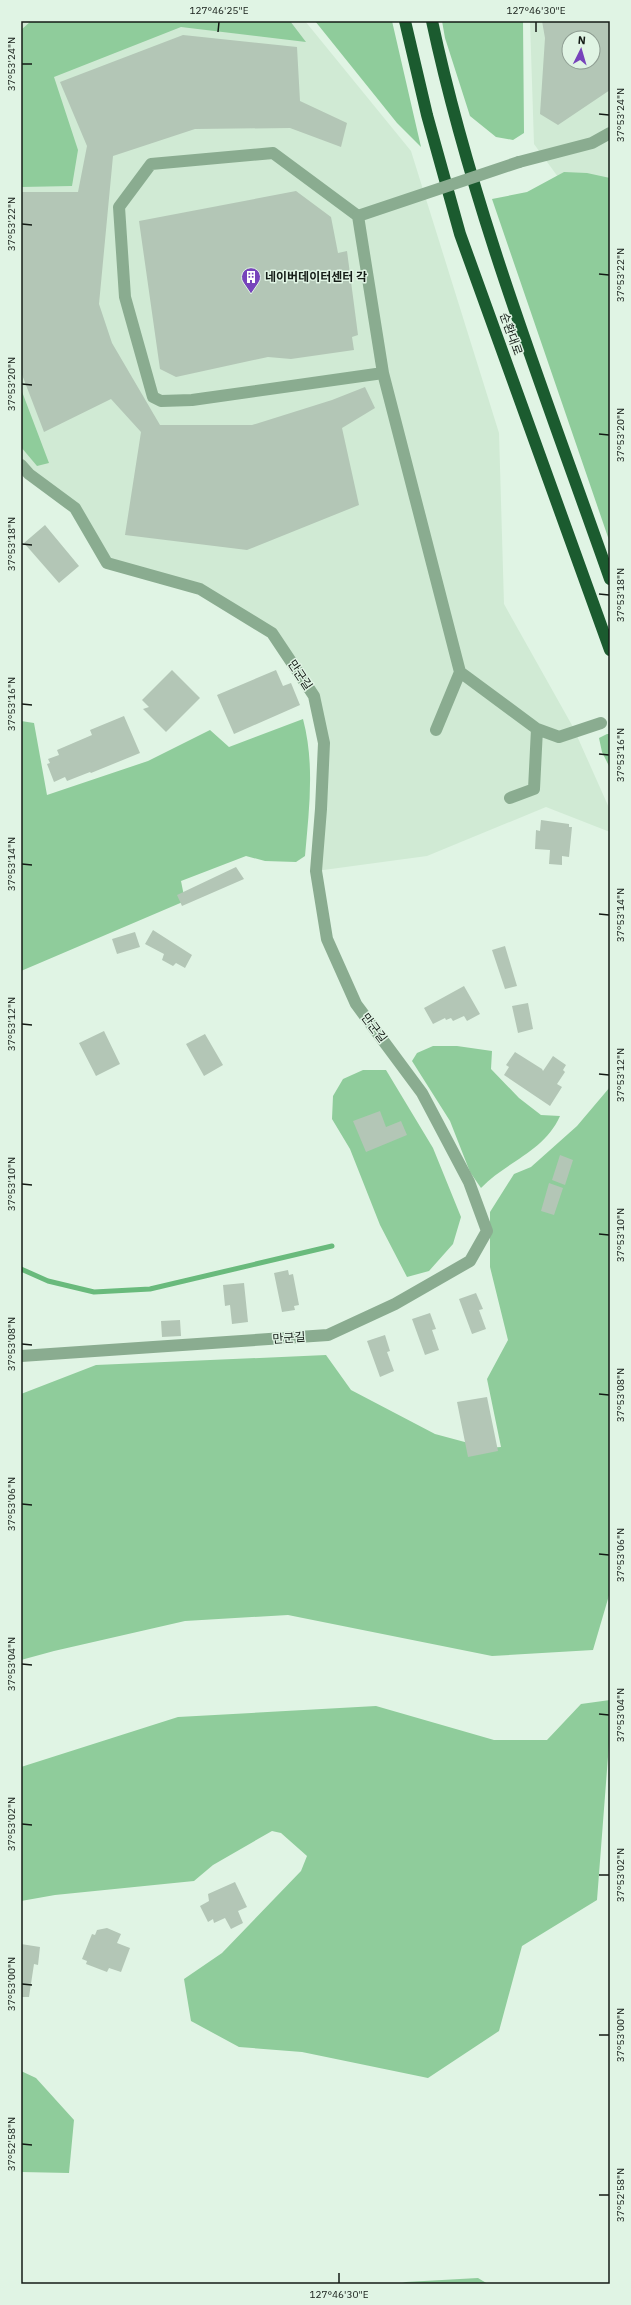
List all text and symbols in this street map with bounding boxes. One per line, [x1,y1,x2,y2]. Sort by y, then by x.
text: 127°46'25"E [189,4,249,17]
text: 127°46'30"E [506,4,566,17]
north arrow [561,30,601,70]
text: N [577,33,586,47]
text: 37°53'24"N [5,37,18,91]
text: 37°53'24"N [614,88,627,142]
text: 37°53'22"N [5,197,18,251]
text: 37°53'22"N [614,248,627,302]
building icon: 네이버데이터센터 각 [240,266,262,294]
place label: 네이버데이터센터 각 [265,269,367,284]
street label: 순환대로 [497,311,526,357]
text: 37°53'20"N [5,357,18,411]
text: 37°53'20"N [614,408,627,462]
text: 37°53'18"N [5,517,18,571]
text: 37°53'18"N [614,568,627,622]
street label: 만군길 [285,657,316,693]
text: 37°53'16"N [5,677,18,731]
text: 37°53'16"N [614,728,627,782]
text: 37°53'14"N [5,837,18,891]
text: 37°53'14"N [614,888,627,942]
text: 37°53'12"N [5,997,18,1051]
street label: 만군길 [358,1010,390,1045]
text: 37°53'12"N [614,1048,627,1102]
text: 37°53'10"N [5,1157,18,1211]
text: 37°53'10"N [614,1208,627,1262]
text: 37°53'08"N [5,1317,18,1371]
street label: 만군길 [272,1329,306,1346]
text: 37°53'08"N [614,1368,627,1422]
text: 37°53'06"N [5,1477,18,1531]
text: 37°53'06"N [614,1528,627,1582]
text: 37°53'04"N [5,1637,18,1691]
text: 37°53'04"N [614,1688,627,1742]
text: 37°53'02"N [5,1797,18,1851]
text: 37°53'02"N [614,1848,627,1902]
text: 37°53'00"N [5,1957,18,2011]
text: 37°53'00"N [614,2008,627,2062]
text: 37°52'58"N [5,2117,18,2171]
text: 37°52'58"N [614,2168,627,2222]
text: 127°46'30"E [309,2288,369,2301]

